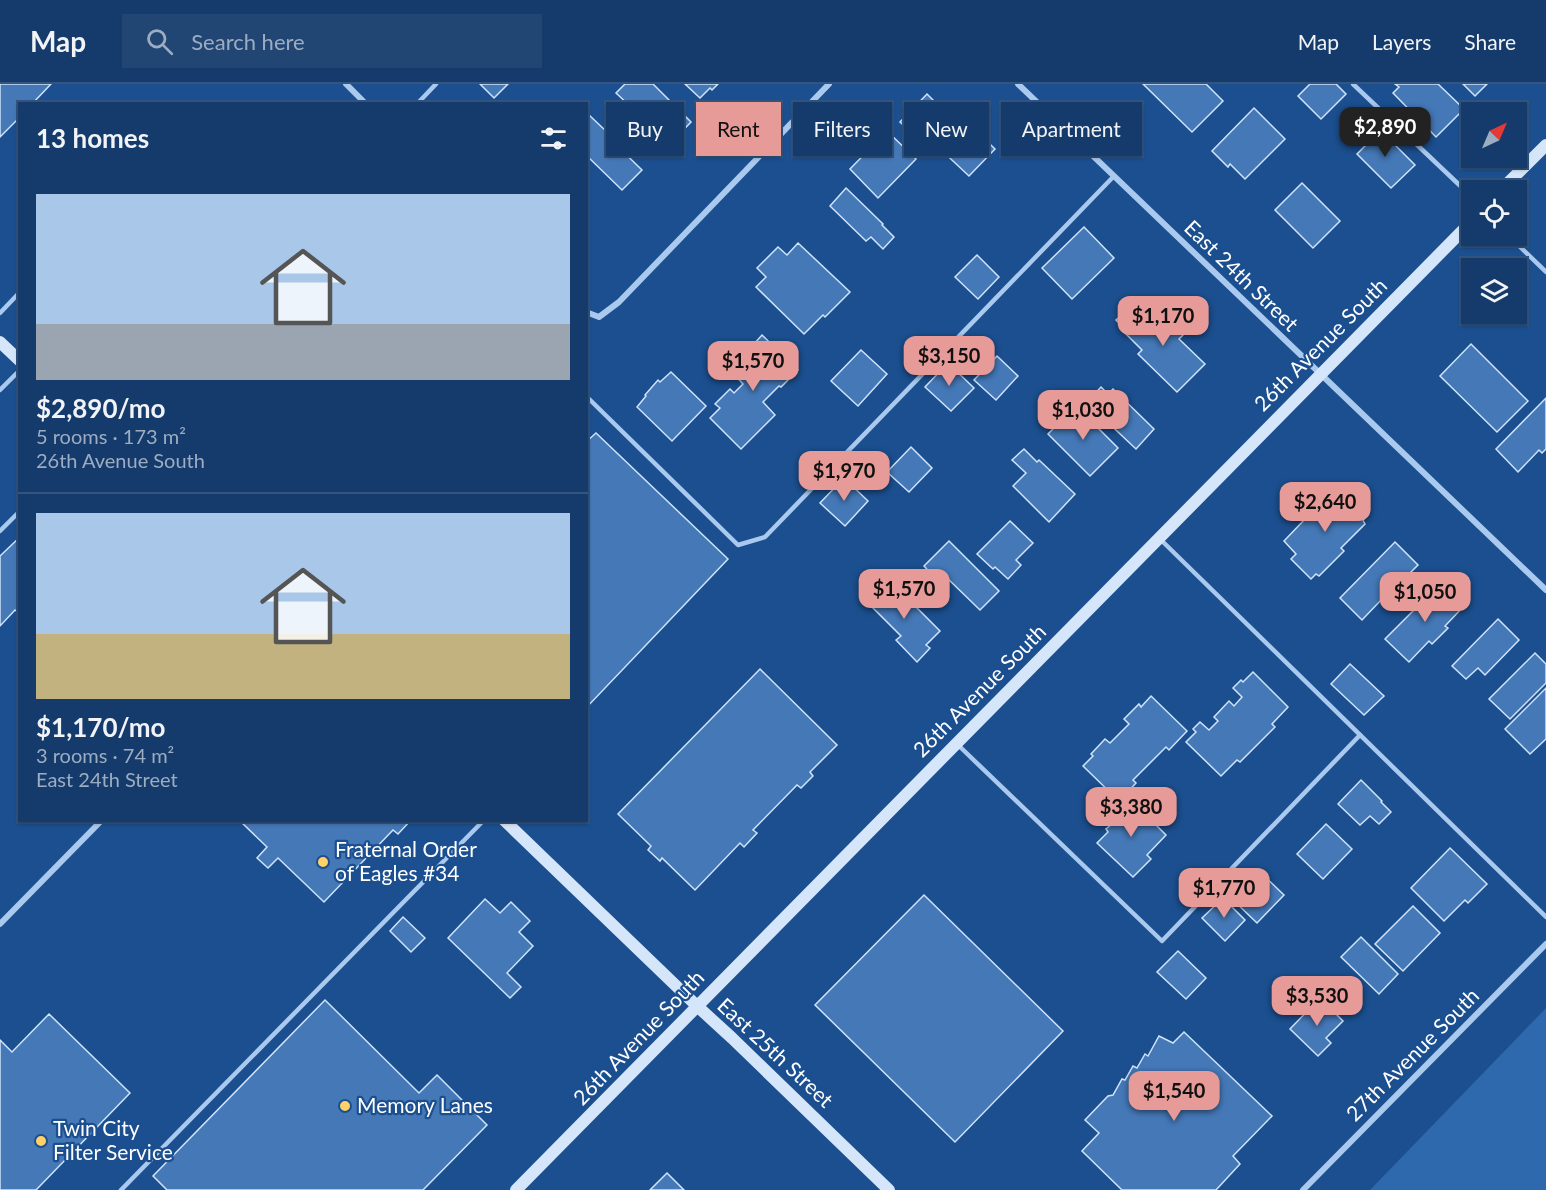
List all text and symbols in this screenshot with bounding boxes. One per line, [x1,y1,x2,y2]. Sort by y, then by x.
search box [122,14,542,68]
text: Map [30,24,86,58]
icon: search [143,25,176,58]
text: Search here [191,28,305,55]
text: Map [1298,29,1339,54]
text: Layers [1372,29,1431,54]
text: Share [1464,29,1516,54]
chip: Buy [606,102,684,156]
chip: Rent [696,102,781,156]
chip: Filters [793,102,892,156]
chip: New [904,102,989,156]
chip: Apartment [1001,102,1142,156]
north arrow [1461,102,1527,168]
map controls [1461,102,1527,324]
pin: $2,890 [1336,107,1434,158]
text: $2,890 [1354,114,1416,138]
text: 13 homes [36,122,149,154]
icon: filters [537,122,570,155]
button: locate [1461,180,1527,246]
street label: East 24th Street [1180,214,1305,336]
icon: home [249,233,357,341]
button: layers [1461,258,1527,324]
street label: 26th Avenue South [1248,272,1391,415]
pin: $1,170 [1114,296,1212,347]
text: $1,170 [1132,303,1194,327]
pin: $3,150 [900,336,998,387]
pin: $1,570 [704,341,802,392]
text: $3,150 [918,343,980,367]
text: $1,570 [722,348,784,372]
pin: $1,030 [1034,390,1132,441]
text: $2,890/mo [36,392,166,424]
text: $1,030 [1052,397,1114,421]
text: 5 rooms · 173 m² [36,424,186,448]
text: 26th Avenue South [36,448,205,472]
pin: $1,970 [795,451,893,502]
text: $1,970 [813,458,875,482]
pin: $2,640 [1276,482,1374,533]
text: $2,640 [1294,489,1356,513]
icon: home [249,552,357,660]
pin: $1,570 [855,569,953,620]
pin: $1,050 [1376,572,1474,623]
text: $1,570 [873,576,935,600]
text: $1,050 [1394,579,1456,603]
street label: 26th Avenue South [907,618,1050,761]
text: $1,170/mo [36,711,166,743]
text: 3 rooms · 74 m² [36,743,174,767]
text: East 24th Street [36,767,178,791]
pin: $3,380 [1082,787,1180,838]
text: $3,380 [1100,794,1162,818]
place label: Fraternal Order of Eagles #34 [335,836,477,885]
marker: Fraternal Order of Eagles #34 [316,855,330,869]
pin: $1,770 [1175,868,1273,919]
text: $1,770 [1193,875,1255,899]
street label: 26th Avenue South [567,964,709,1109]
pin: $3,530 [1268,976,1366,1027]
street label: 27th Avenue South [1340,982,1483,1125]
text: $3,530 [1286,983,1348,1007]
street label: East 25th Street [713,992,839,1112]
pin: $1,540 [1125,1071,1223,1122]
text: $1,540 [1143,1078,1205,1102]
place label: Memory Lanes [357,1092,493,1117]
marker: Memory Lanes [338,1099,352,1113]
place label: Twin City Filter Service [53,1115,173,1164]
marker: Twin City Filter Service [34,1134,48,1148]

